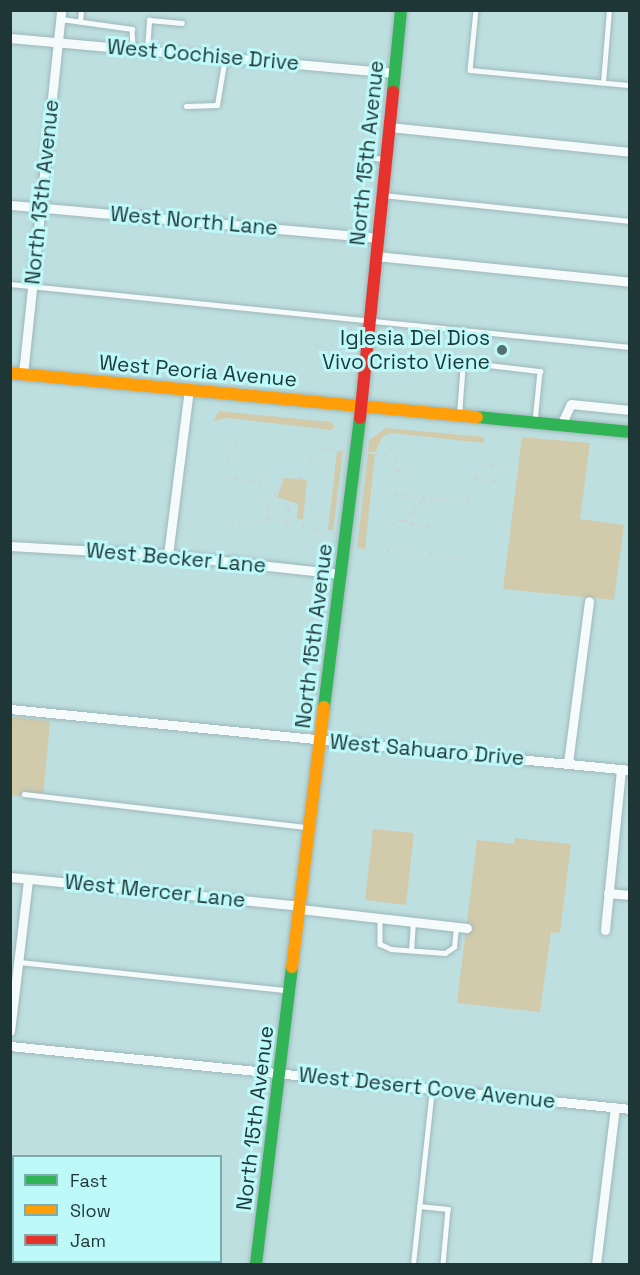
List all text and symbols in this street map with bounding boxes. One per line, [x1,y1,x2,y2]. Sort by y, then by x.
street label: West Cochise Drive [106,34,300,76]
street label: North 15th Avenue [345,59,389,247]
street label: North 13th Avenue [20,98,64,286]
street label: West North Lane [109,201,279,241]
place label: Iglesia Del Dios Vivo Cristo Viene [322,325,490,375]
marker: Iglesia Del Dios Vivo Cristo Viene [495,343,509,357]
street label: West Peoria Avenue [98,350,298,392]
street label: West Becker Lane [85,538,267,578]
street label: North 15th Avenue [290,542,338,730]
street label: West Sahuaro Drive [329,729,525,771]
street label: West Mercer Lane [63,869,247,913]
street label: North 15th Avenue [231,1024,279,1212]
street label: West Desert Cove Avenue [297,1062,557,1114]
legend [12,1155,222,1263]
text: Fast [70,1169,107,1192]
text: Slow [70,1199,111,1222]
text: Jam [70,1229,106,1252]

